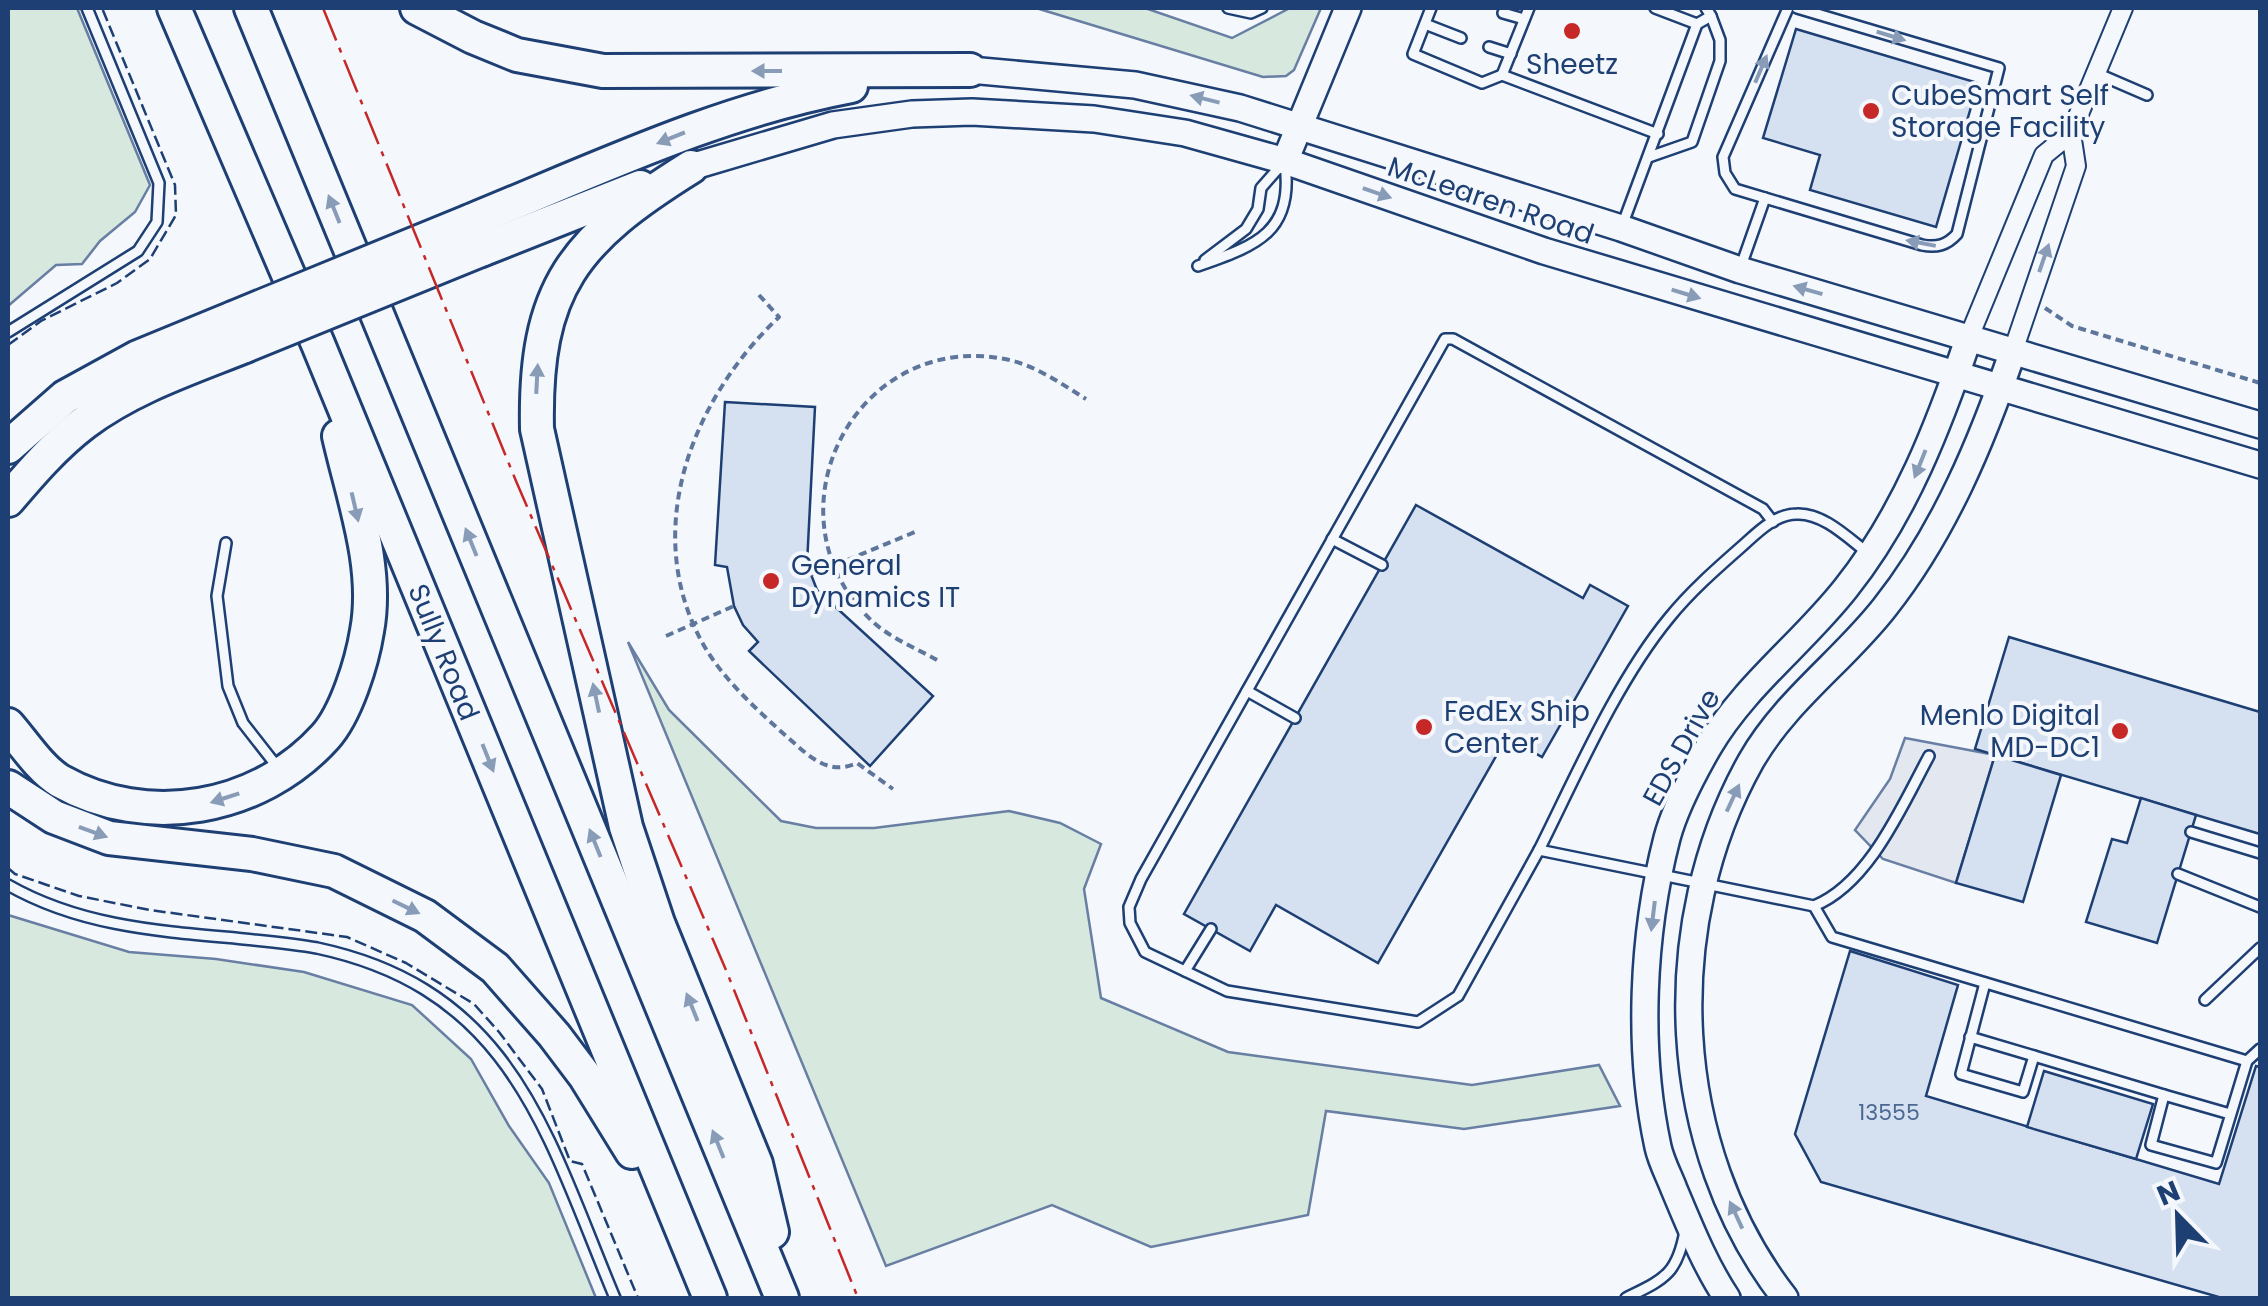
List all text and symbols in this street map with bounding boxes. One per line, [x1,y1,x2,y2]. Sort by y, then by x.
marker: Sheetz [1561,20,1583,42]
one-way arrow [1876,29,1906,44]
place label: Sheetz [1526,45,1618,84]
one-way arrow [1753,54,1769,84]
one-way arrow [751,63,783,79]
place label: CubeSmart Self Storage Facility [1891,76,2109,147]
one-way arrow [1189,91,1220,106]
marker: CubeSmart Self Storage Facility [1860,100,1882,122]
one-way arrow [656,131,686,147]
street label: McLearen Road [1383,147,1599,254]
one-way arrow [1363,187,1393,202]
one-way arrow [326,194,342,224]
one-way arrow [1904,235,1936,250]
one-way arrow [2037,243,2052,273]
one-way arrow [1792,282,1823,297]
one-way arrow [1671,287,1702,302]
one-way arrow [529,363,545,395]
one-way arrow [1911,449,1927,479]
one-way arrow [348,492,363,523]
one-way arrow [463,527,479,557]
place label: General Dynamics IT [791,546,960,617]
marker: General Dynamics IT [760,570,782,592]
street label: Sully Road [398,578,489,726]
one-way arrow [588,682,603,713]
street label: EDS Drive [1633,682,1730,813]
place label: FedEx Ship Center [1444,692,1590,763]
place label: Menlo Digital MD-DC1 [1920,696,2100,767]
marker: FedEx Ship Center [1413,716,1435,738]
marker: Menlo Digital MD-DC1 [2109,720,2131,742]
one-way arrow [480,743,496,773]
one-way arrow [1725,783,1742,812]
one-way arrow [210,792,240,807]
one-way arrow [79,825,109,840]
one-way arrow [586,828,602,858]
one-way arrow [392,898,421,915]
one-way arrow [1645,901,1661,932]
one-way arrow [684,992,700,1022]
house number: 13555 [1858,1097,1920,1128]
one-way arrow [710,1128,726,1158]
north arrow [2128,1166,2228,1266]
text: N [2151,1171,2186,1216]
one-way arrow [1727,1200,1744,1229]

